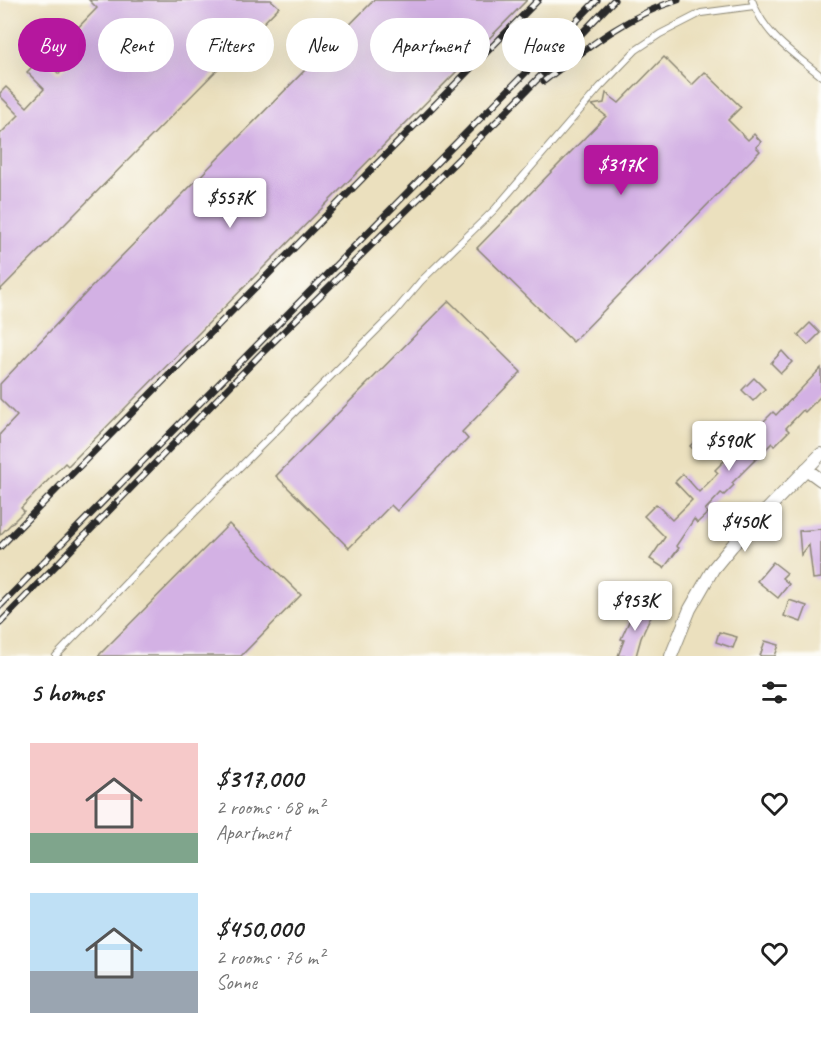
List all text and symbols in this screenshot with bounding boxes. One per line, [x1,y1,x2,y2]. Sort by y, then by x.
chip: Buy [18,18,86,72]
chip: Rent [98,18,174,72]
chip: Filters [186,18,274,72]
chip: New [286,18,358,72]
chip: Apartment [370,18,490,72]
chip: House [502,18,585,72]
pin: $317K [579,145,663,196]
text: $317K [598,152,644,177]
pin: $557K [188,178,272,229]
text: $557K [207,185,253,210]
pin: $590K [687,421,771,472]
text: $590K [706,428,752,453]
pin: $450K [703,502,787,553]
text: $450K [722,509,768,534]
pin: $953K [593,581,677,632]
text: $953K [612,588,658,613]
text: 5 homes [30,676,103,709]
icon: filters [758,676,791,709]
text: $317,000 [216,762,303,795]
icon: home [78,767,150,839]
icon: heart [758,787,791,820]
text: 2 rooms · 68 m² [216,795,324,820]
text: Apartment [216,820,289,845]
text: $450,000 [216,912,303,945]
icon: home [78,917,150,989]
icon: heart [758,937,791,970]
text: 2 rooms · 76 m² [216,945,324,970]
text: Sonne [216,970,257,995]

